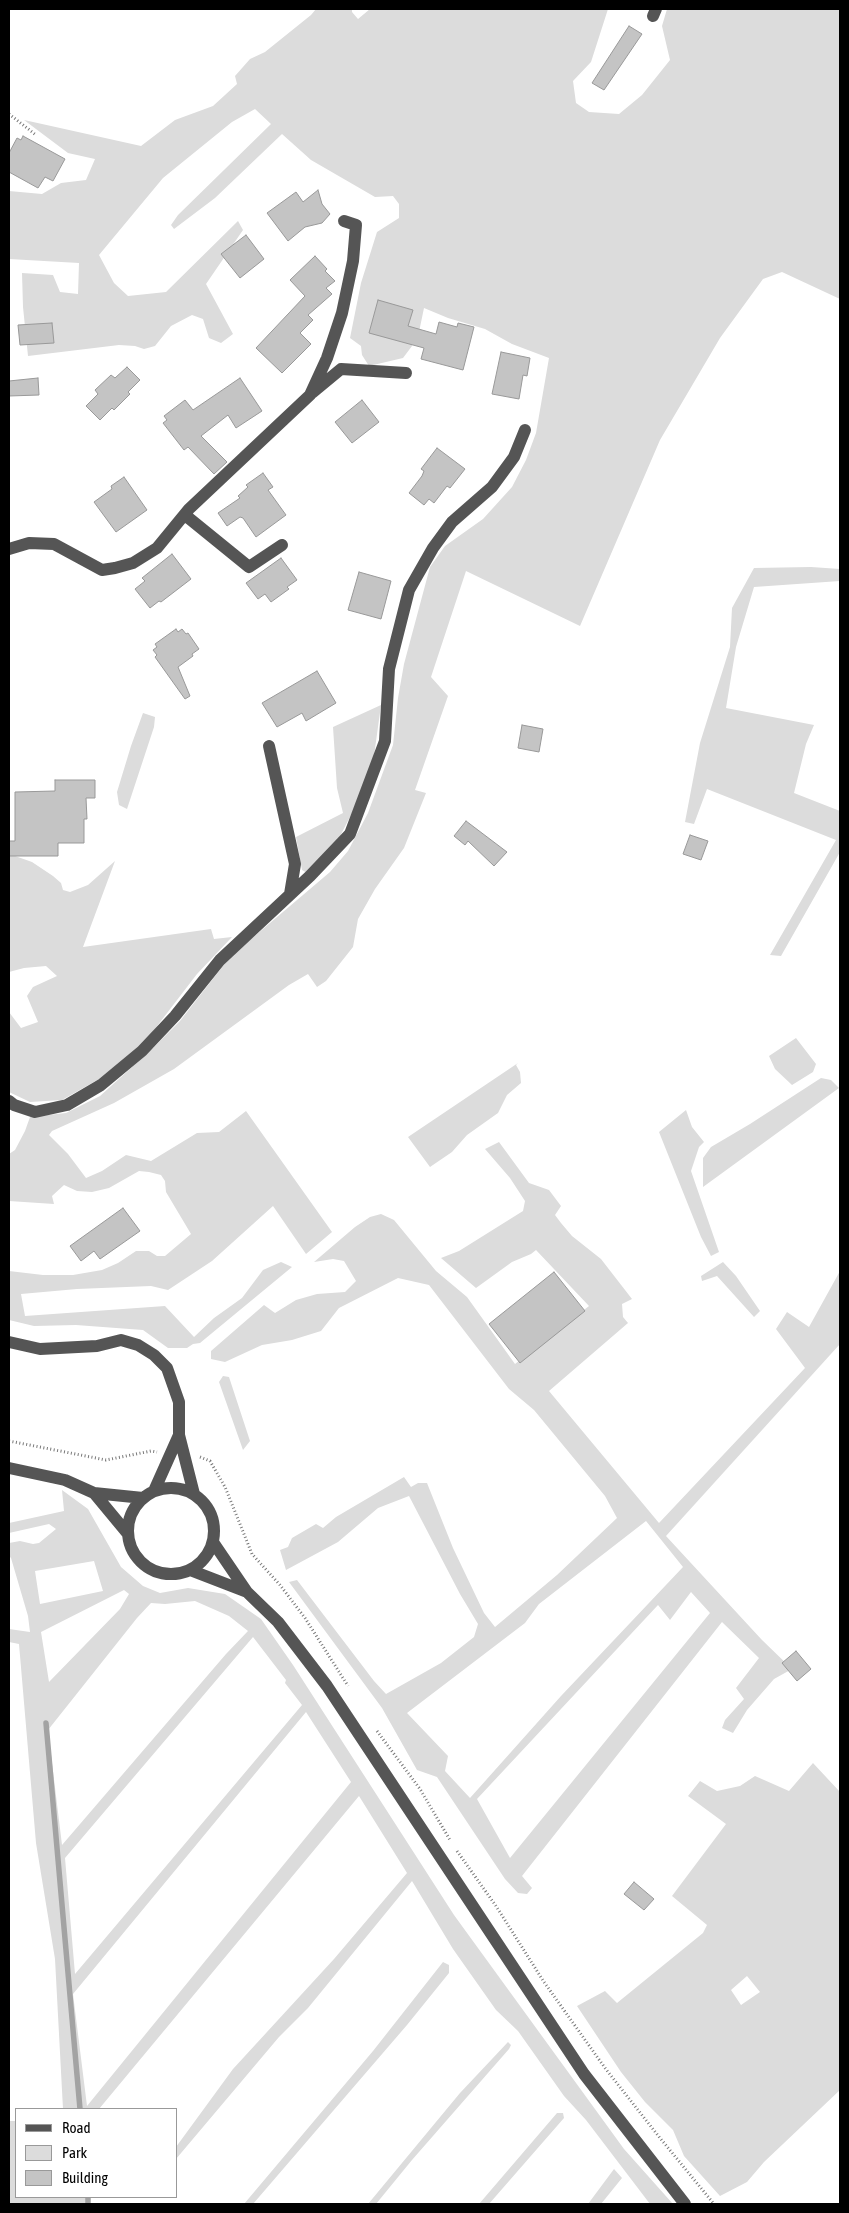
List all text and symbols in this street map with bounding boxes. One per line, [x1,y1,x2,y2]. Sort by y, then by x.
legend [15,2108,178,2198]
text: Road [62,2119,91,2136]
text: Park [62,2144,87,2161]
text: Building [62,2169,108,2186]

